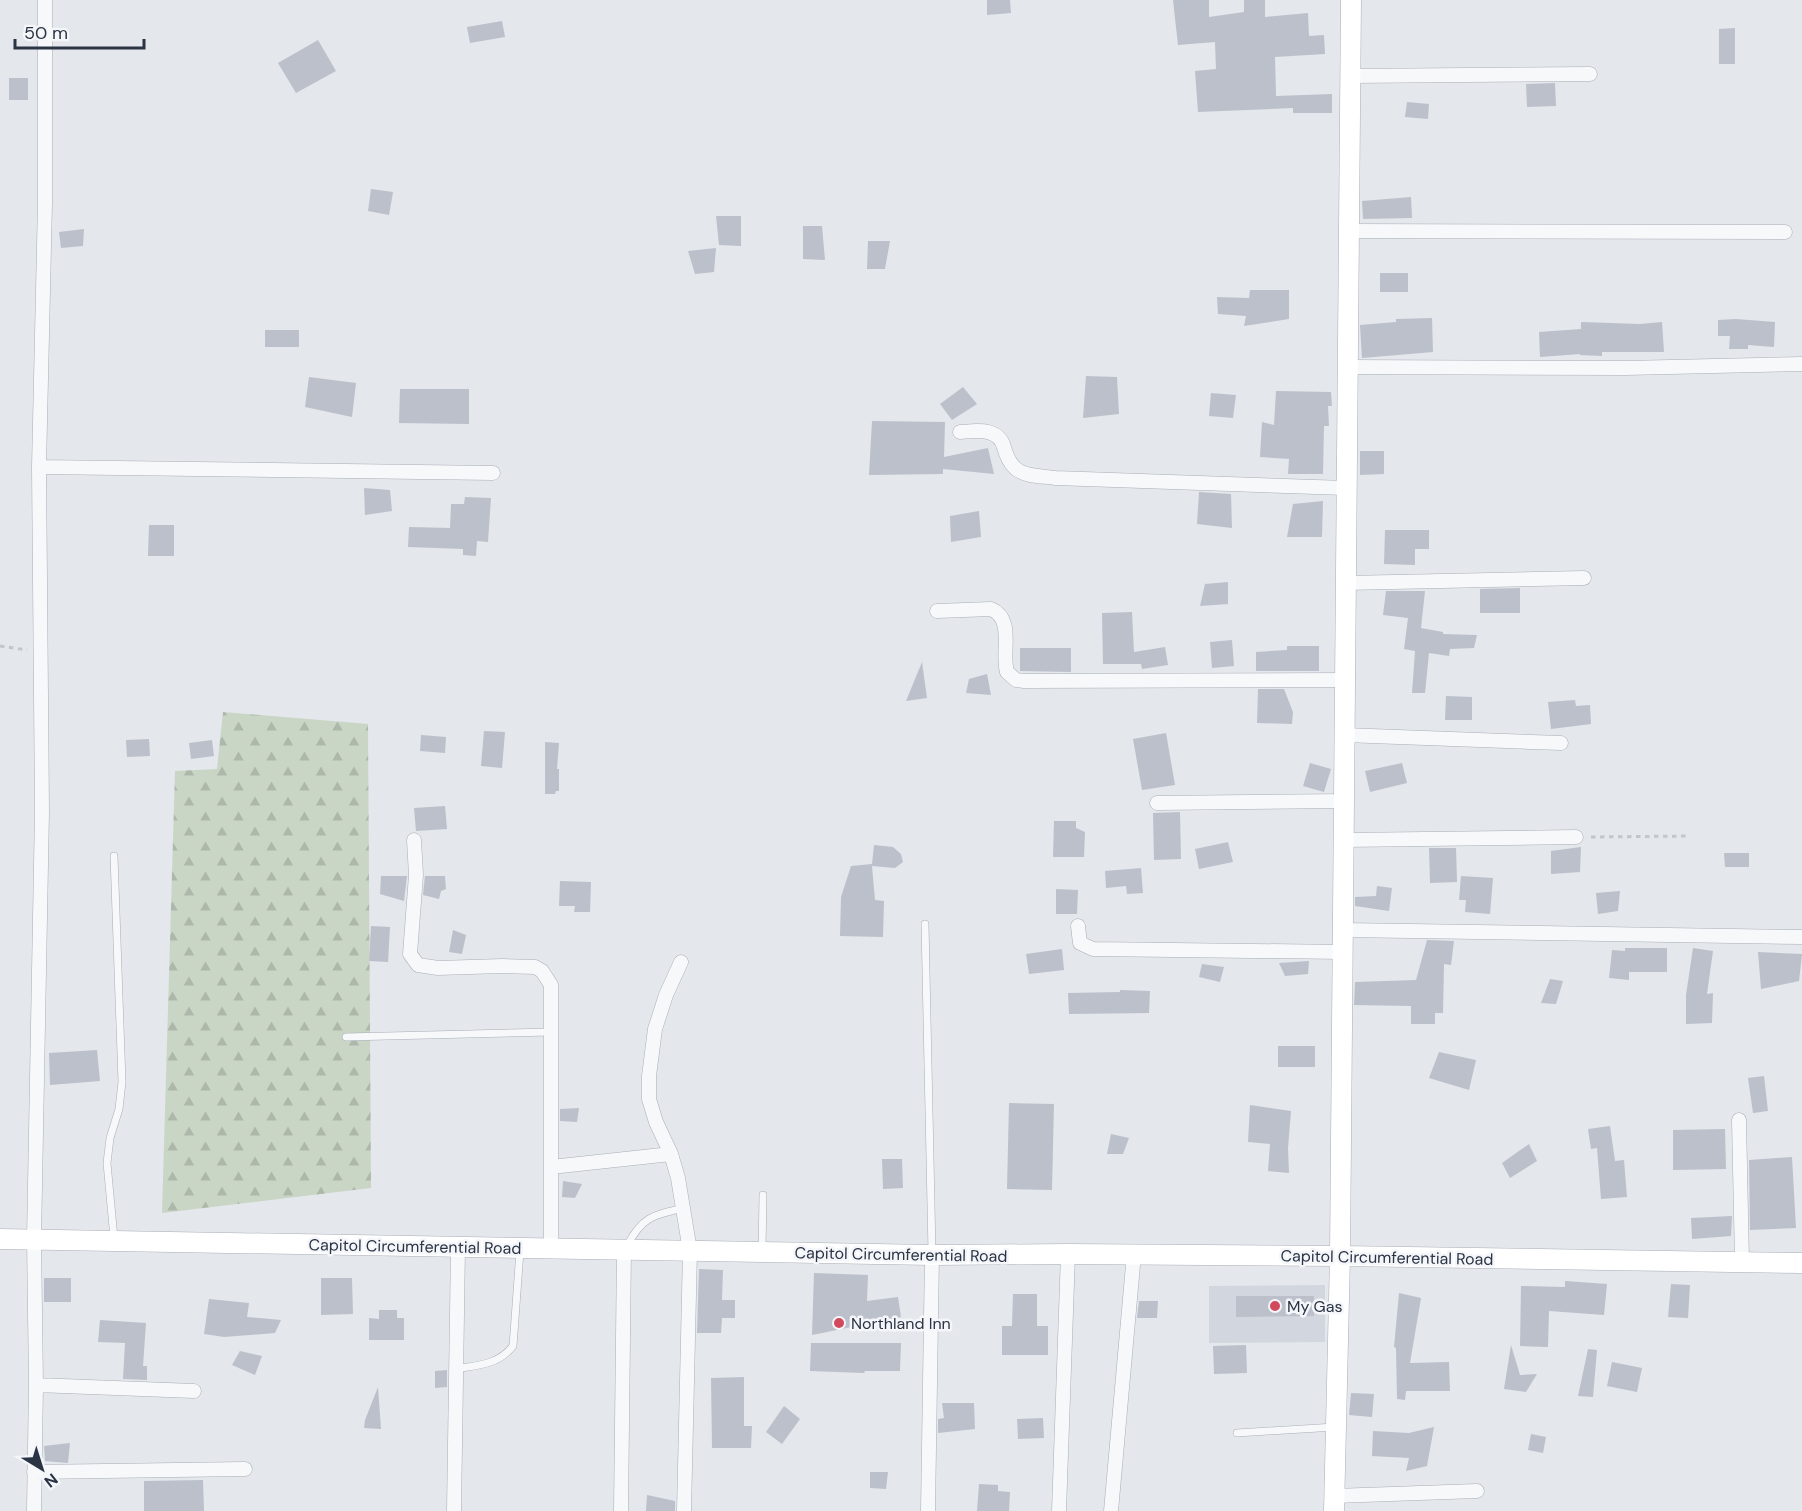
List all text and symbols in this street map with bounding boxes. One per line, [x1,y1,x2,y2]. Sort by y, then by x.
scale bar [15,12,144,50]
text: 50 m [24,21,68,45]
street label: Capitol Circumferential Road [308,1234,522,1259]
street label: Capitol Circumferential Road [794,1242,1008,1267]
street label: Capitol Circumferential Road [1280,1245,1494,1270]
place label: My Gas [1287,1296,1342,1317]
marker: My Gas [1268,1299,1282,1313]
place label: Northland Inn [851,1313,951,1334]
marker: Northland Inn [832,1316,846,1330]
north arrow [12,1439,72,1499]
text: N [40,1469,62,1492]

